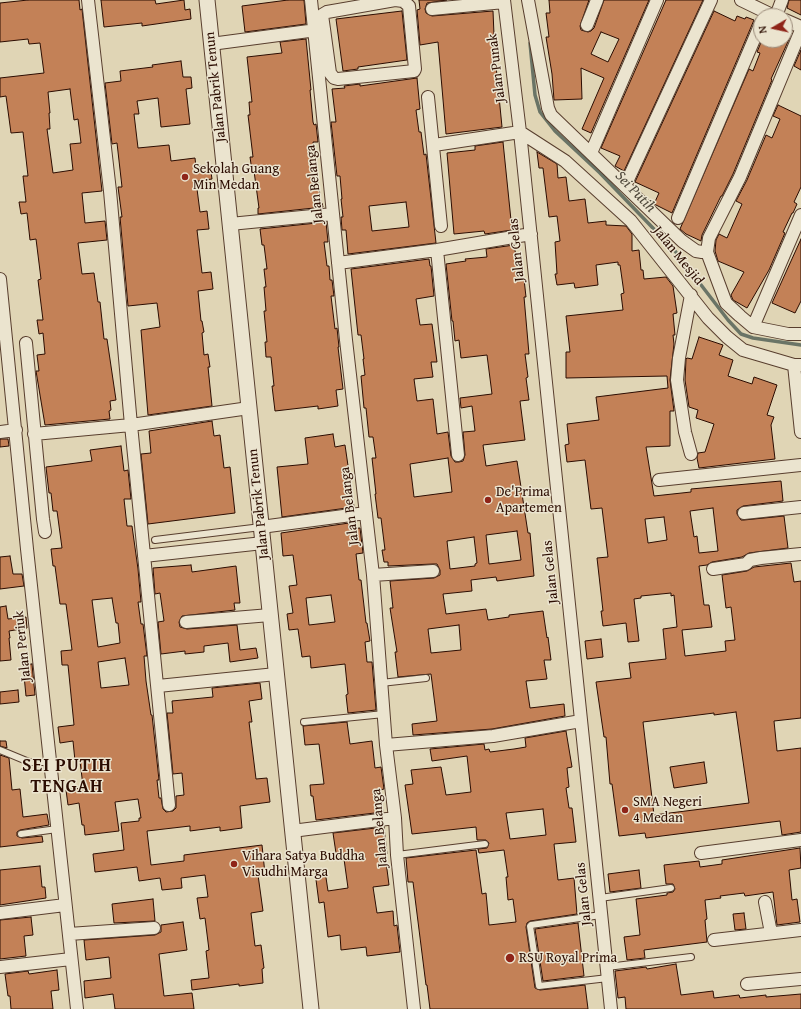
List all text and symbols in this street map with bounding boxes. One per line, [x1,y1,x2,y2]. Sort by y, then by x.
north arrow [753,8,793,48]
text: N [754,25,771,35]
street label: Jalan Pabrik Tenun [202,31,230,143]
street label: Jalan Punak [484,33,510,103]
street label: Jalan Belanga [303,144,327,224]
place label: Sekolah Guang Min Medan [193,161,279,194]
water label: Sei Putih [611,167,659,217]
marker: Sekolah Guang Min Medan [180,172,190,182]
street label: Jalan Gelas [505,218,529,282]
street label: Jalan Mesjid [649,223,707,289]
street label: Jalan Pabrik Tenun [245,448,273,560]
street label: Jalan Belanga [337,466,363,546]
place label: De'Prima Apartemen [496,484,562,516]
marker: De'Prima Apartemen [483,495,493,505]
street label: Jalan Gelas [539,540,563,604]
street label: Jalan Periuk [11,610,35,682]
district label: SEI PUTIH TENGAH [22,755,112,798]
street label: Jalan Belanga [368,788,392,868]
place label: SMA Negeri 4 Medan [633,794,702,826]
marker: SMA Negeri 4 Medan [620,805,630,815]
place label: Vihara Satya Buddha Visudhi Marga [242,848,365,880]
marker: Vihara Satya Buddha Visudhi Marga [229,859,239,869]
street label: Jalan Gelas [572,862,596,926]
place label: RSU Royal Prima [519,950,617,966]
marker: RSU Royal Prima [504,952,516,964]

